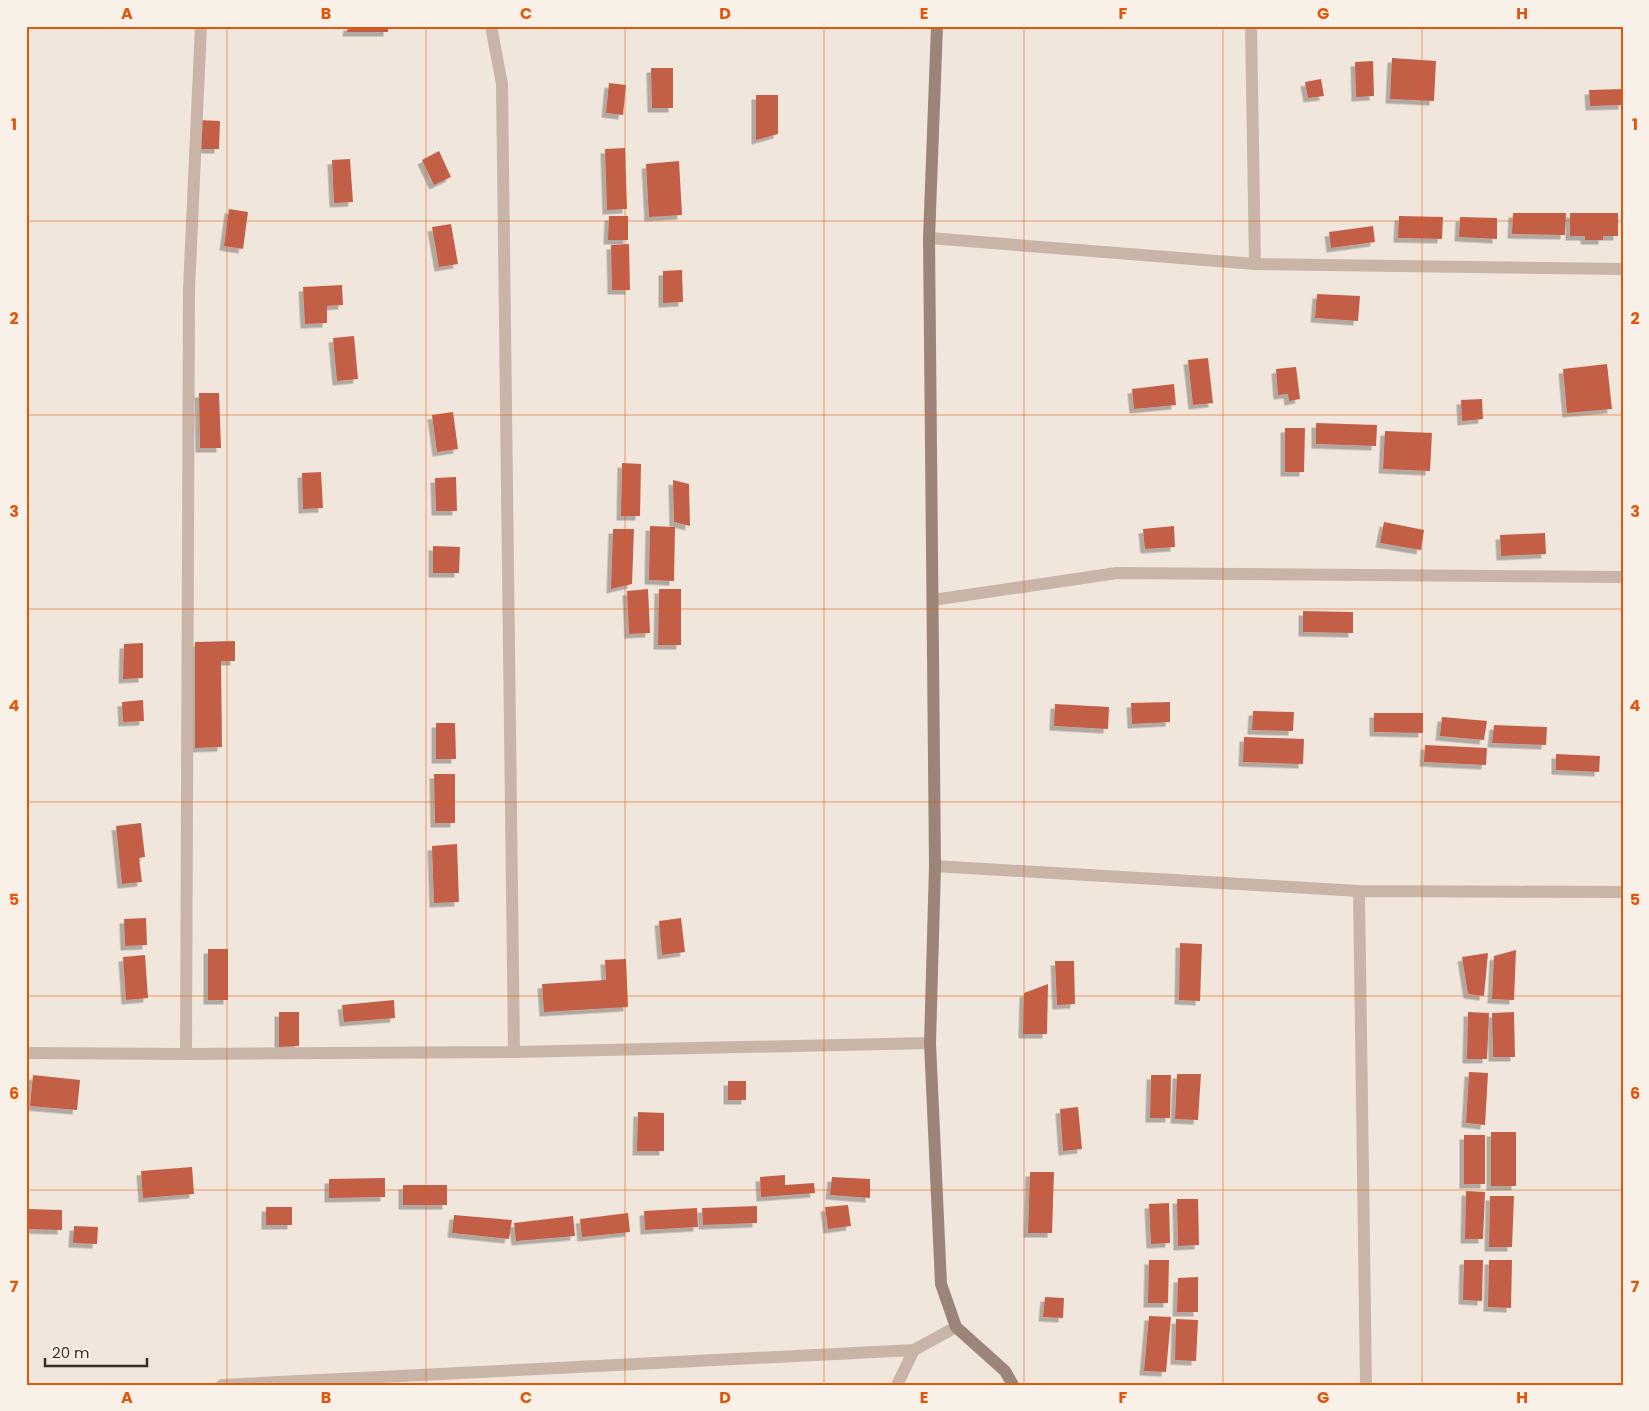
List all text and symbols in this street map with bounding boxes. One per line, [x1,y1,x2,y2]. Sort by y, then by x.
text: A [121,2,133,25]
text: B [321,2,331,25]
text: C [520,2,532,25]
text: D [719,2,731,25]
text: E [920,2,928,25]
text: F [1119,2,1128,25]
text: G [1317,2,1329,25]
text: H [1516,2,1528,25]
text: 1 [11,113,17,136]
text: 1 [1632,113,1638,136]
text: 2 [9,307,19,330]
text: 2 [1630,307,1640,330]
text: 3 [9,500,19,523]
text: 3 [1630,500,1640,523]
text: 4 [9,694,20,717]
text: 4 [1630,694,1641,717]
text: 5 [9,888,19,911]
text: 5 [1630,888,1640,911]
text: 6 [9,1082,19,1105]
text: 6 [1630,1082,1640,1105]
text: 7 [10,1275,19,1298]
text: 7 [1631,1275,1640,1298]
scale bar [45,1336,148,1368]
text: 20 m [52,1342,90,1363]
text: A [121,1386,133,1409]
text: B [321,1386,331,1409]
text: C [520,1386,532,1409]
text: D [719,1386,731,1409]
text: E [920,1386,928,1409]
text: F [1119,1386,1128,1409]
text: G [1317,1386,1329,1409]
text: H [1516,1386,1528,1409]

